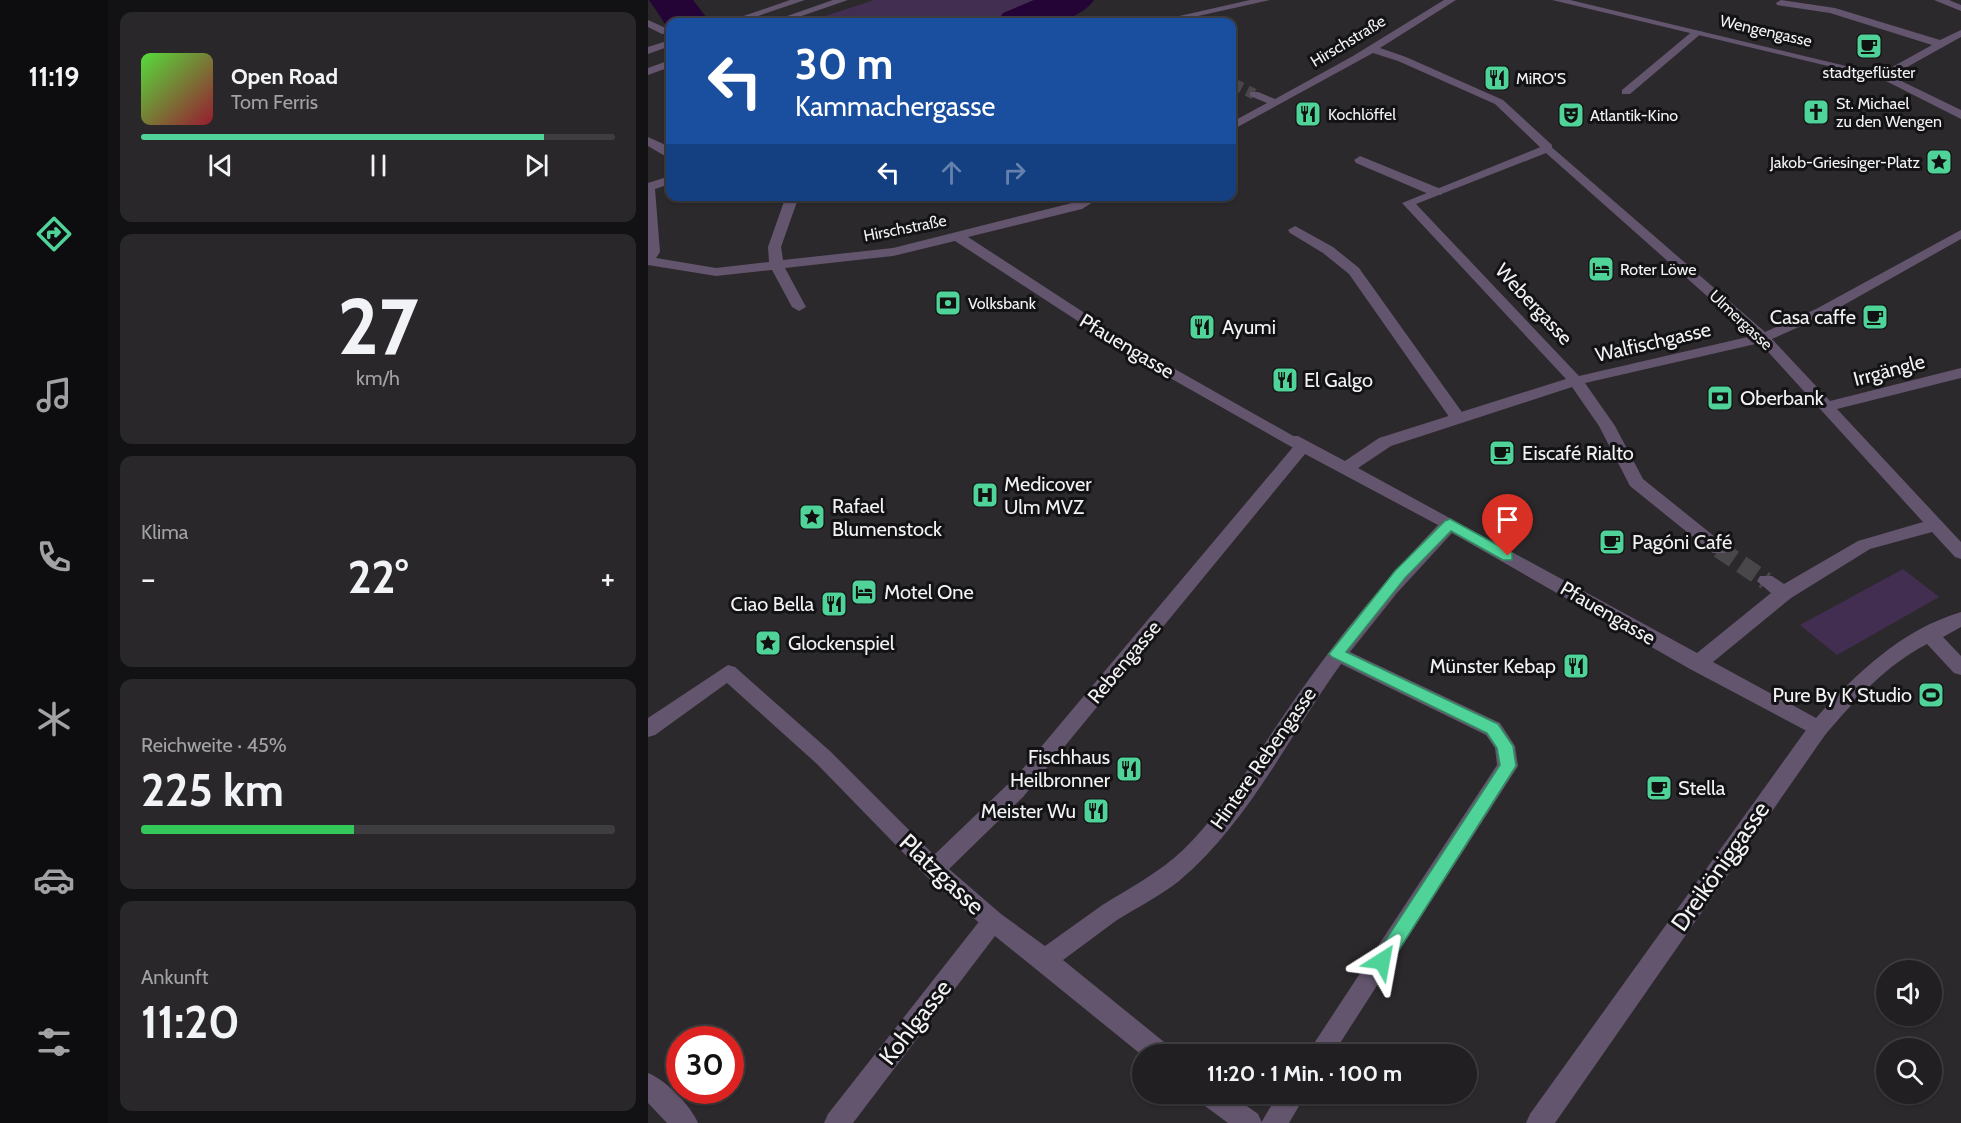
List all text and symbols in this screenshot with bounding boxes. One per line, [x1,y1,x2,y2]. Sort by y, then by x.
street label: Hirschstraße [1307,11,1389,71]
street label: Wengengasse [1718,11,1814,51]
cafe icon: stadtgeflüster [1854,31,1884,61]
text: 30 m [795,38,893,90]
icon: left [696,42,774,120]
text: 11:19 [28,60,80,93]
text: Open Road [231,63,338,90]
restaurant icon: MiRO'S [1482,63,1512,93]
place label: stadtgeflüster [1823,63,1916,82]
place label: MiRO'S [1516,69,1566,88]
text: Tom Ferris [231,90,318,114]
text: Kammachergasse [795,90,995,123]
place label: St. Michael zu den Wengen [1836,94,1942,131]
church icon: St. Michael zu den Wengen [1801,97,1831,127]
restaurant icon: Kochlöffel [1293,99,1323,129]
theatre icon: Atlantik-Kino [1556,100,1586,130]
place label: Kochlöffel [1328,105,1396,124]
place label: Atlantik-Kino [1590,106,1678,125]
place icon: Jakob-Griesinger-Platz [1924,147,1954,177]
icon: previous [204,149,237,182]
icon: pause [362,149,395,182]
icon: next [520,149,553,182]
place label: Jakob-Griesinger-Platz [1769,153,1920,172]
icon: left [872,156,905,189]
icon: ahead [935,156,968,189]
icon: right [998,156,1031,189]
street label: Hirschstraße [862,211,948,245]
icon: directions [33,213,75,255]
hotel icon: Roter Löwe [1586,254,1616,284]
street label: Webergasse [1490,258,1578,350]
place label: Roter Löwe [1620,260,1697,279]
text: 27 [337,279,419,374]
street label: Ulmergasse [1705,286,1777,354]
bank icon: Volksbank [933,288,963,318]
place label: Volksbank [968,294,1037,313]
cafe icon: Casa caffe [1860,302,1890,332]
place label: Casa caffe [1770,305,1856,329]
street label: Pfauengasse [1075,308,1179,384]
restaurant icon: Ayumi [1187,312,1217,342]
place label: Ayumi [1222,315,1276,339]
street label: Walfischgasse [1593,317,1713,367]
street label: Irrgängle [1851,349,1927,391]
restaurant icon: El Galgo [1270,365,1300,395]
text: km/h [356,366,400,390]
place label: El Galgo [1304,368,1373,392]
icon: music [33,374,75,416]
bank icon: Oberbank [1705,383,1735,413]
place label: Oberbank [1740,386,1824,410]
cafe icon: Eiscafé Rialto [1487,438,1517,468]
place label: Eiscafé Rialto [1522,441,1634,465]
place label: Medicover Ulm MVZ [1004,472,1092,519]
hospital icon: Medicover Ulm MVZ [970,480,1000,510]
place label: Rafael Blumenstock [832,494,942,541]
pin [1482,494,1533,556]
place icon: Rafael Blumenstock [797,502,827,532]
icon: arrive [1491,503,1524,536]
text: Klima [141,520,188,544]
cafe icon: Pagóni Café [1597,527,1627,557]
place label: Pagóni Café [1632,530,1732,554]
icon: phone [33,536,75,578]
text: 22° [348,550,408,604]
text: − [141,558,156,598]
text: + [600,558,615,598]
street label: Pfauengasse [1556,576,1660,650]
hotel icon: Motel One [849,577,879,607]
place label: Motel One [884,580,974,604]
restaurant icon: Ciao Bella [819,589,849,619]
place label: Ciao Bella [731,592,814,616]
street label: Rebengasse [1082,616,1166,708]
place icon: Glockenspiel [753,628,783,658]
place label: Glockenspiel [788,631,895,655]
restaurant icon: Münster Kebap [1561,651,1591,681]
place label: Münster Kebap [1430,654,1556,678]
sports icon: Pure By K Studio [1916,680,1946,710]
street label: Hintere Rebengasse [1205,682,1321,834]
place label: Pure By K Studio [1773,683,1912,707]
icon: climate [33,698,75,740]
text: Reichweite · 45% [141,733,287,757]
place label: Fischhaus Heilbronner [1010,745,1111,792]
restaurant icon: Fischhaus Heilbronner [1114,754,1144,784]
text: 225 km [141,763,284,817]
cafe icon: Stella [1644,773,1674,803]
place label: Stella [1678,776,1726,800]
restaurant icon: Meister Wu [1081,796,1111,826]
street label: Dreiköniggasse [1665,796,1775,936]
place label: Meister Wu [981,799,1076,823]
street label: Platzgasse [894,827,990,921]
icon: car [33,859,75,901]
position arrow [1350,929,1414,993]
map controls [1876,960,1942,1104]
button: sound [1876,960,1942,1026]
text: Ankunft [141,965,208,989]
street label: Kohlgasse [873,974,957,1070]
text: 11:20 [141,995,240,1049]
icon: filters [33,1021,75,1063]
speed limit sign: 30 [666,1026,744,1104]
button: search [1876,1038,1942,1104]
text: 11:20 · 1 Min. · 100 m [1207,1060,1402,1087]

